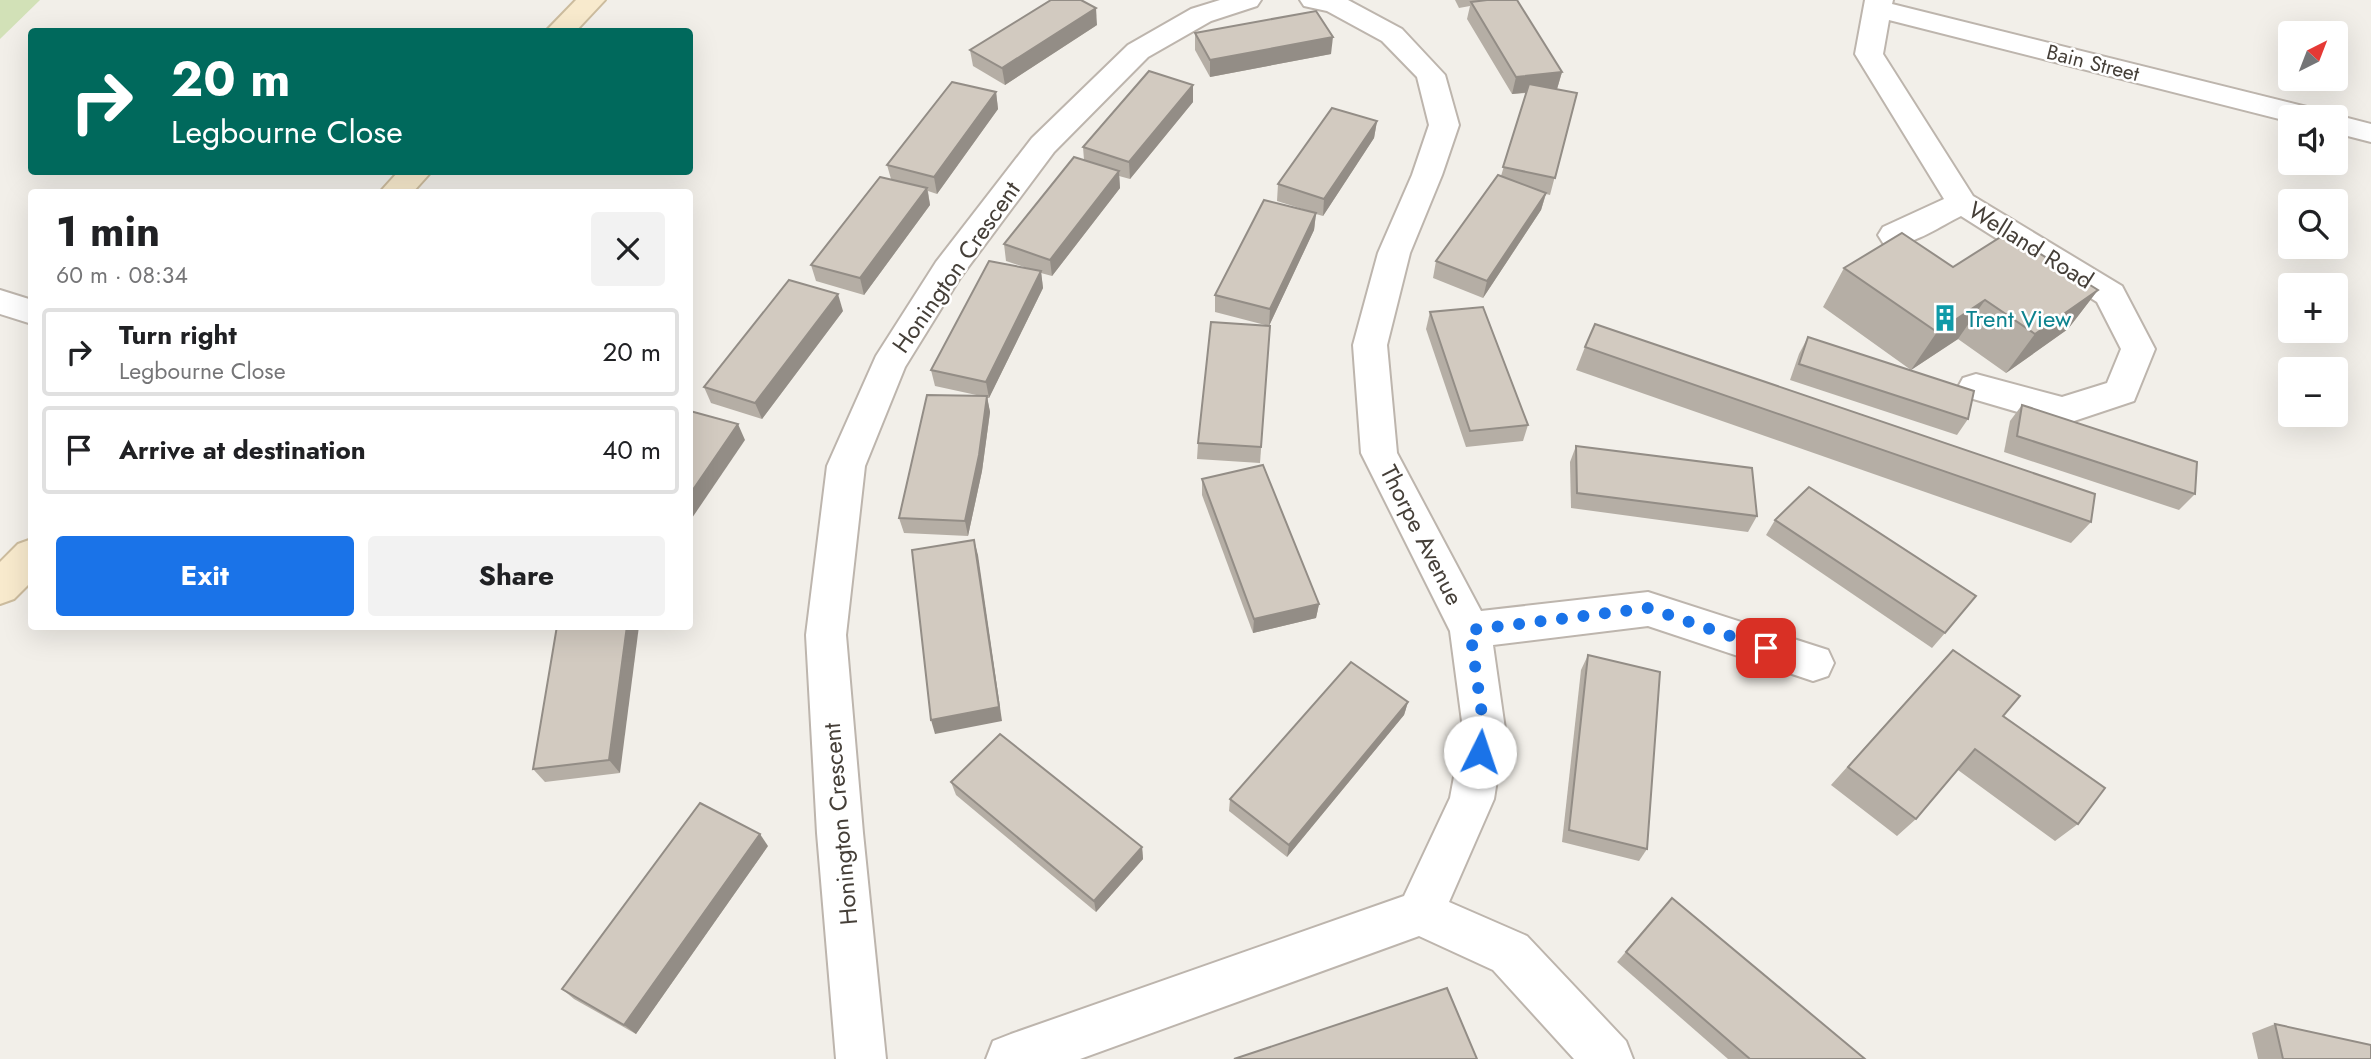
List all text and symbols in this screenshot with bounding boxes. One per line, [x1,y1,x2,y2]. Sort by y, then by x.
north arrow [2278,21,2348,91]
map controls [2278,21,2348,427]
street label: Bain Street [2043,37,2143,89]
text: 20 m [171,44,290,114]
icon: right [56,56,147,147]
button: sound [2278,105,2348,175]
text: Legbourne Close [171,109,403,155]
street label: Honington Crescent [884,174,1029,360]
button: search [2278,189,2348,259]
street label: Welland Road [1961,193,2101,297]
text: 1 min [56,201,160,262]
button: close [591,212,665,286]
text: 60 m · 08:34 [56,258,188,292]
button: + [2278,273,2348,343]
place label: Trent View [1966,301,2072,336]
building icon: Trent View [1930,303,1960,333]
text: Turn right [119,316,237,354]
icon: right [60,333,98,371]
text: 20 m [603,333,661,371]
text: Legbourne Close [119,354,285,388]
button: − [2278,357,2348,427]
icon: arrive [60,431,98,469]
text: Arrive at destination [119,431,366,469]
text: 40 m [602,431,661,469]
street label: Thorpe Avenue [1372,459,1472,611]
button: Exit [56,536,354,616]
button: Share [368,536,665,616]
pin [1736,618,1796,678]
icon: arrive [1747,629,1785,667]
position arrow [1443,715,1517,789]
street label: Honington Crescent [814,721,866,926]

